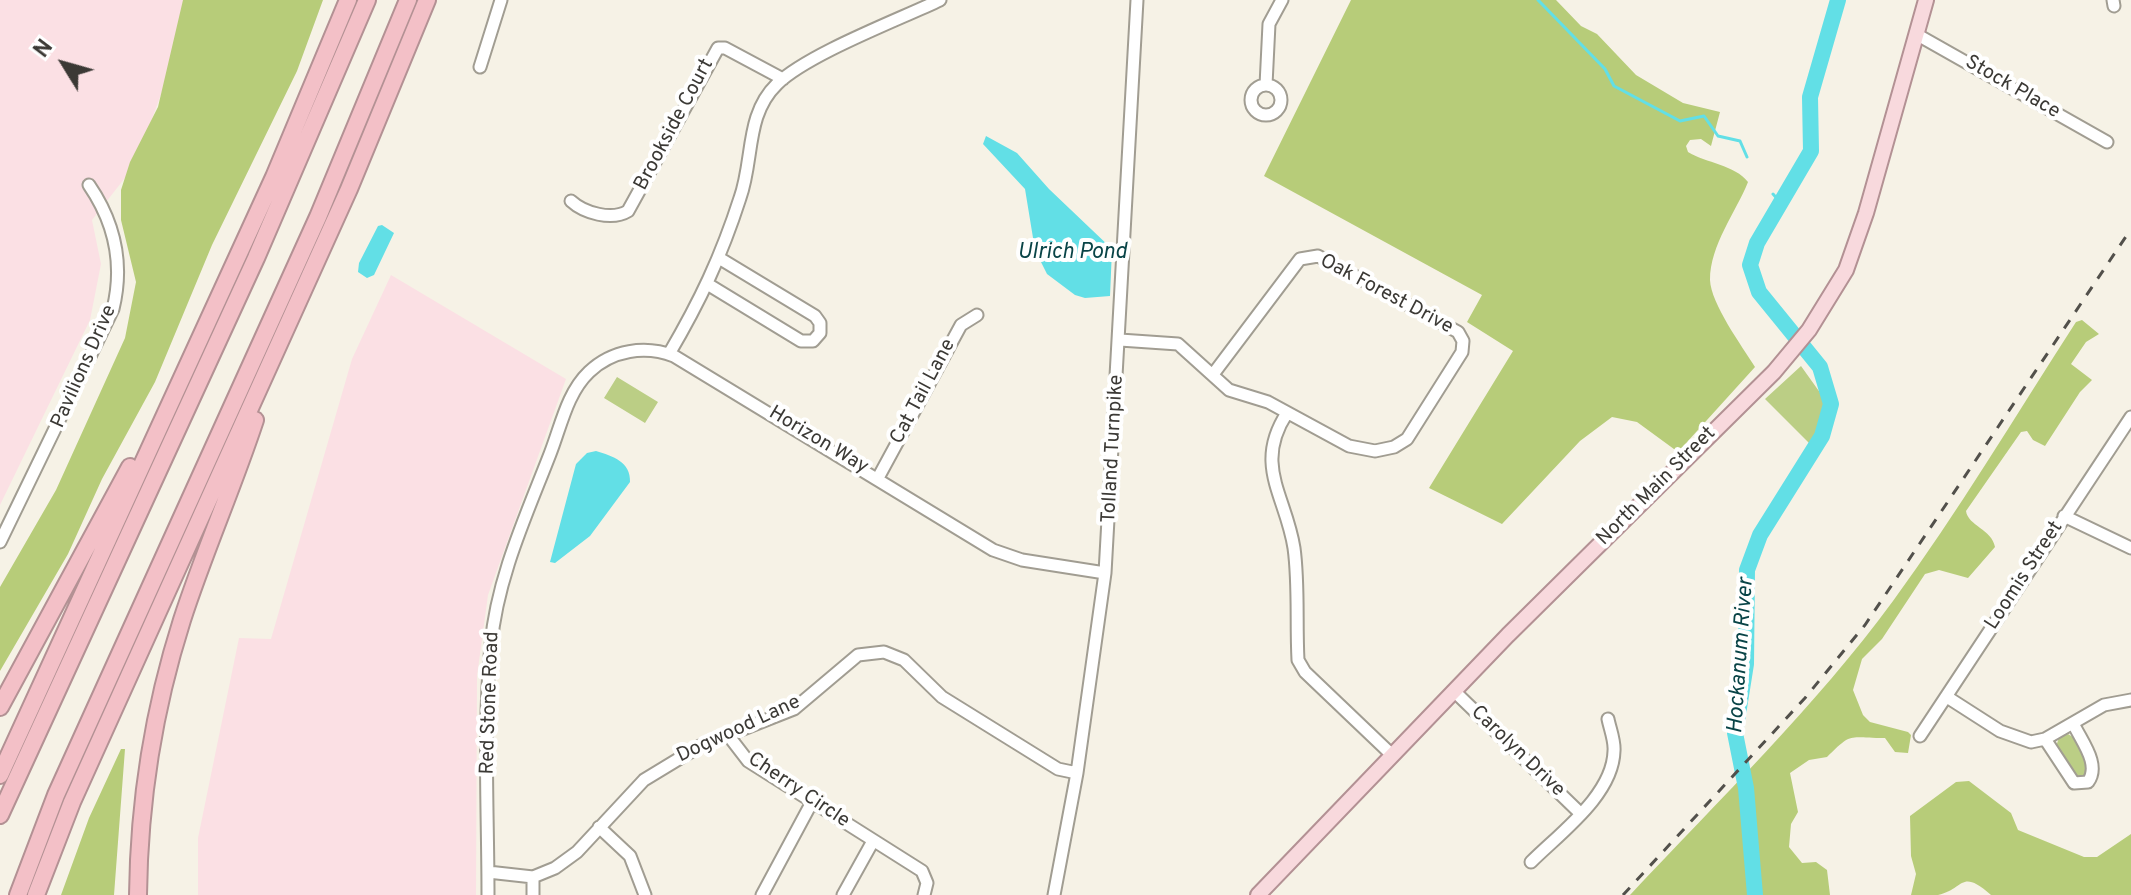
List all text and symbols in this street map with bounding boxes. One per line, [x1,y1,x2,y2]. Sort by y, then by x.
north arrow [24,24,104,104]
text: N [29,35,60,64]
street label: Stock Place [1960,51,2064,125]
street label: Brookside Court [630,55,720,195]
water label: Ulrich Pond [1017,241,1127,267]
street label: Oak Forest Drive [1315,250,1457,340]
street label: Pavilions Drive [47,302,123,432]
street label: Cat Tail Lane [886,335,962,449]
street label: Tolland Turnpike [1098,374,1130,524]
street label: Horizon Way [764,402,872,480]
street label: North Main Street [1592,422,1722,552]
street label: Loomis Street [1981,517,2069,635]
water label: Hockanum River [1723,577,1761,735]
street label: Red Stone Road [477,631,505,775]
street label: Dogwood Lane [673,691,805,769]
street label: Carolyn Drive [1465,701,1569,803]
street label: Cherry Circle [743,748,853,834]

